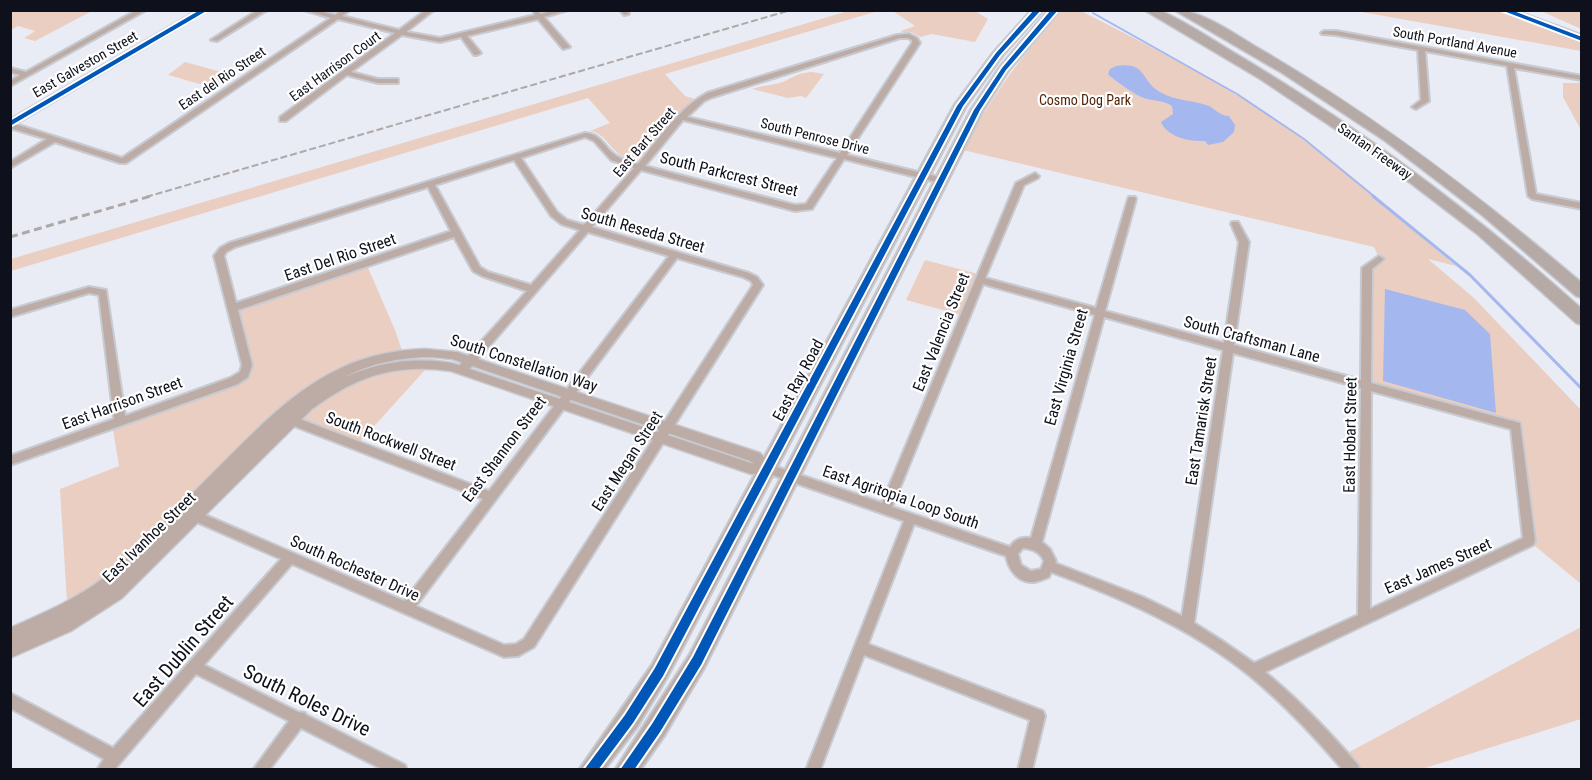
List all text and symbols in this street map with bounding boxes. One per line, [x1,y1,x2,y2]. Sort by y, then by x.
street label: South Portland Avenue [1392,23,1519,61]
street label: East Galveston Street [30,28,140,100]
street label: East Harrison Court [286,28,384,104]
street label: East del Rio Street [176,43,268,113]
park label: Cosmo Dog Park [1039,92,1132,108]
street label: East Bart Street [610,104,678,180]
street label: South Penrose Drive [759,115,871,157]
street label: Santan Freeway [1335,120,1415,183]
street label: South Parkcrest Street [658,148,800,200]
street label: South Reseda Street [579,203,707,257]
street label: East Del Rio Street [282,229,398,285]
street label: East Valencia Street [909,270,974,394]
street label: East Virginia Street [1040,306,1092,428]
street label: South Craftsman Lane [1182,312,1322,366]
street label: South Constellation Way [448,330,600,396]
street label: East Ray Road [769,336,827,424]
street label: East Tamarisk Street [1181,355,1221,487]
street label: East Harrison Street [59,372,185,434]
street label: East Hobart Street [1339,377,1361,493]
street label: East Shannon Street [458,392,550,506]
street label: South Rockwell Street [323,407,459,475]
street label: East Megan Street [588,407,667,515]
street label: East Agritopia Loop South [820,461,982,533]
street label: East Ivanhoe Street [99,488,200,586]
street label: South Rochester Drive [287,531,423,605]
street label: East James Street [1382,534,1495,598]
street label: East Dublin Street [128,590,238,712]
street label: South Roles Drive [240,659,374,741]

